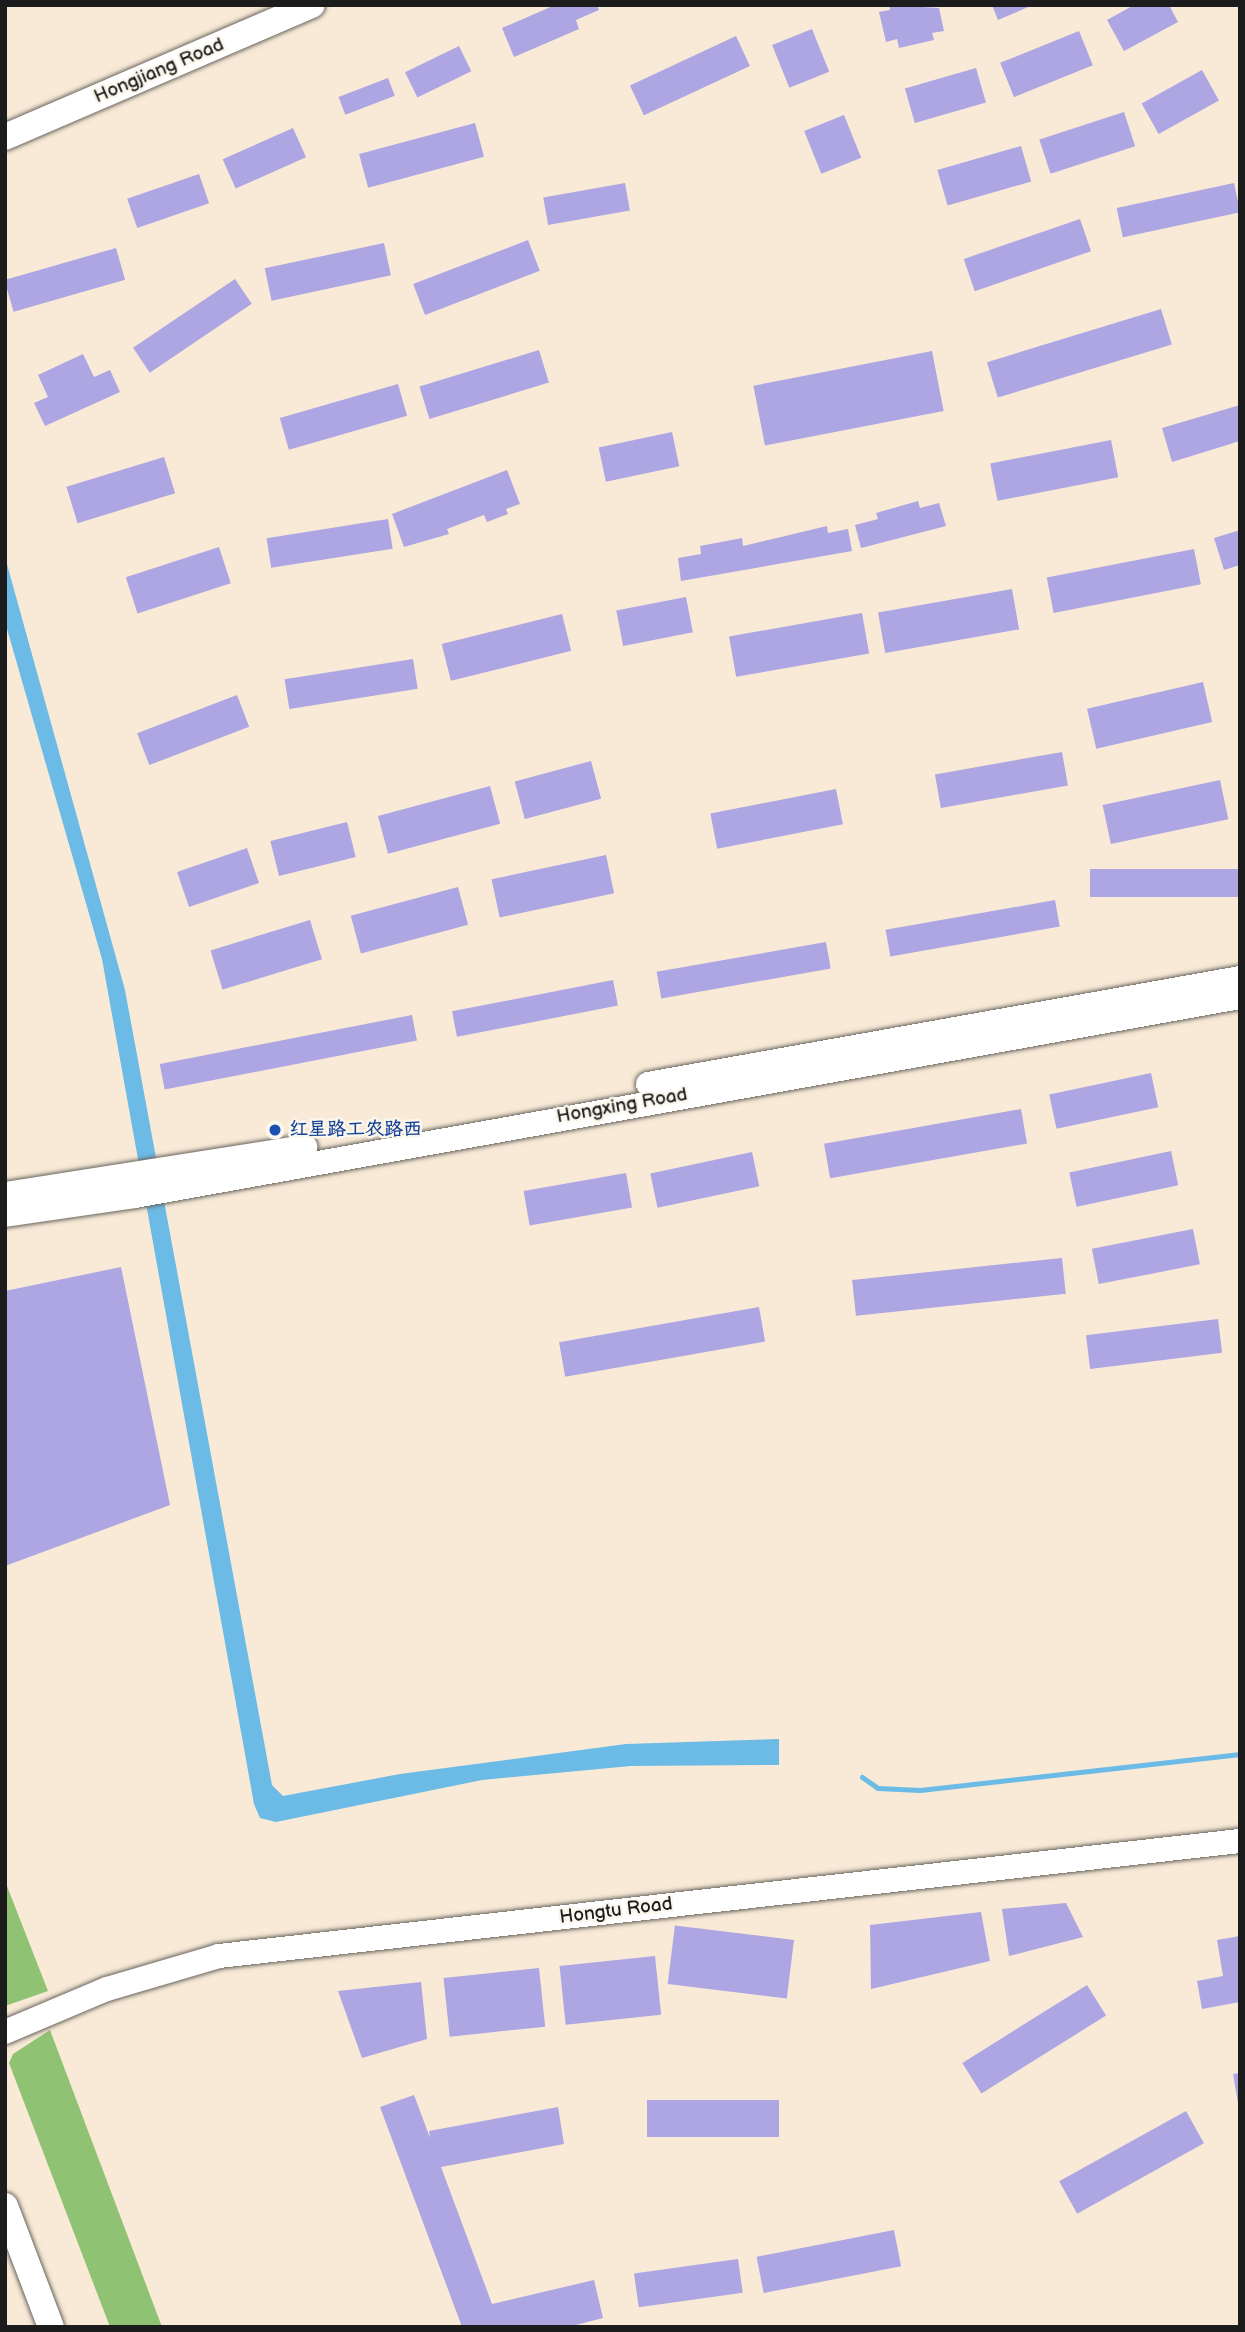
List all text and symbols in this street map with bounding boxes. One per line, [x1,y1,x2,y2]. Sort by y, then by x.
street label: Hongjiang Road [91,33,227,109]
street label: Hongxing Road [555,1083,689,1129]
place label: 红星路工农路西 [289,1119,422,1141]
marker: 红星路工农路西 [267,1122,283,1138]
street label: Hongtu Road [558,1893,674,1929]

